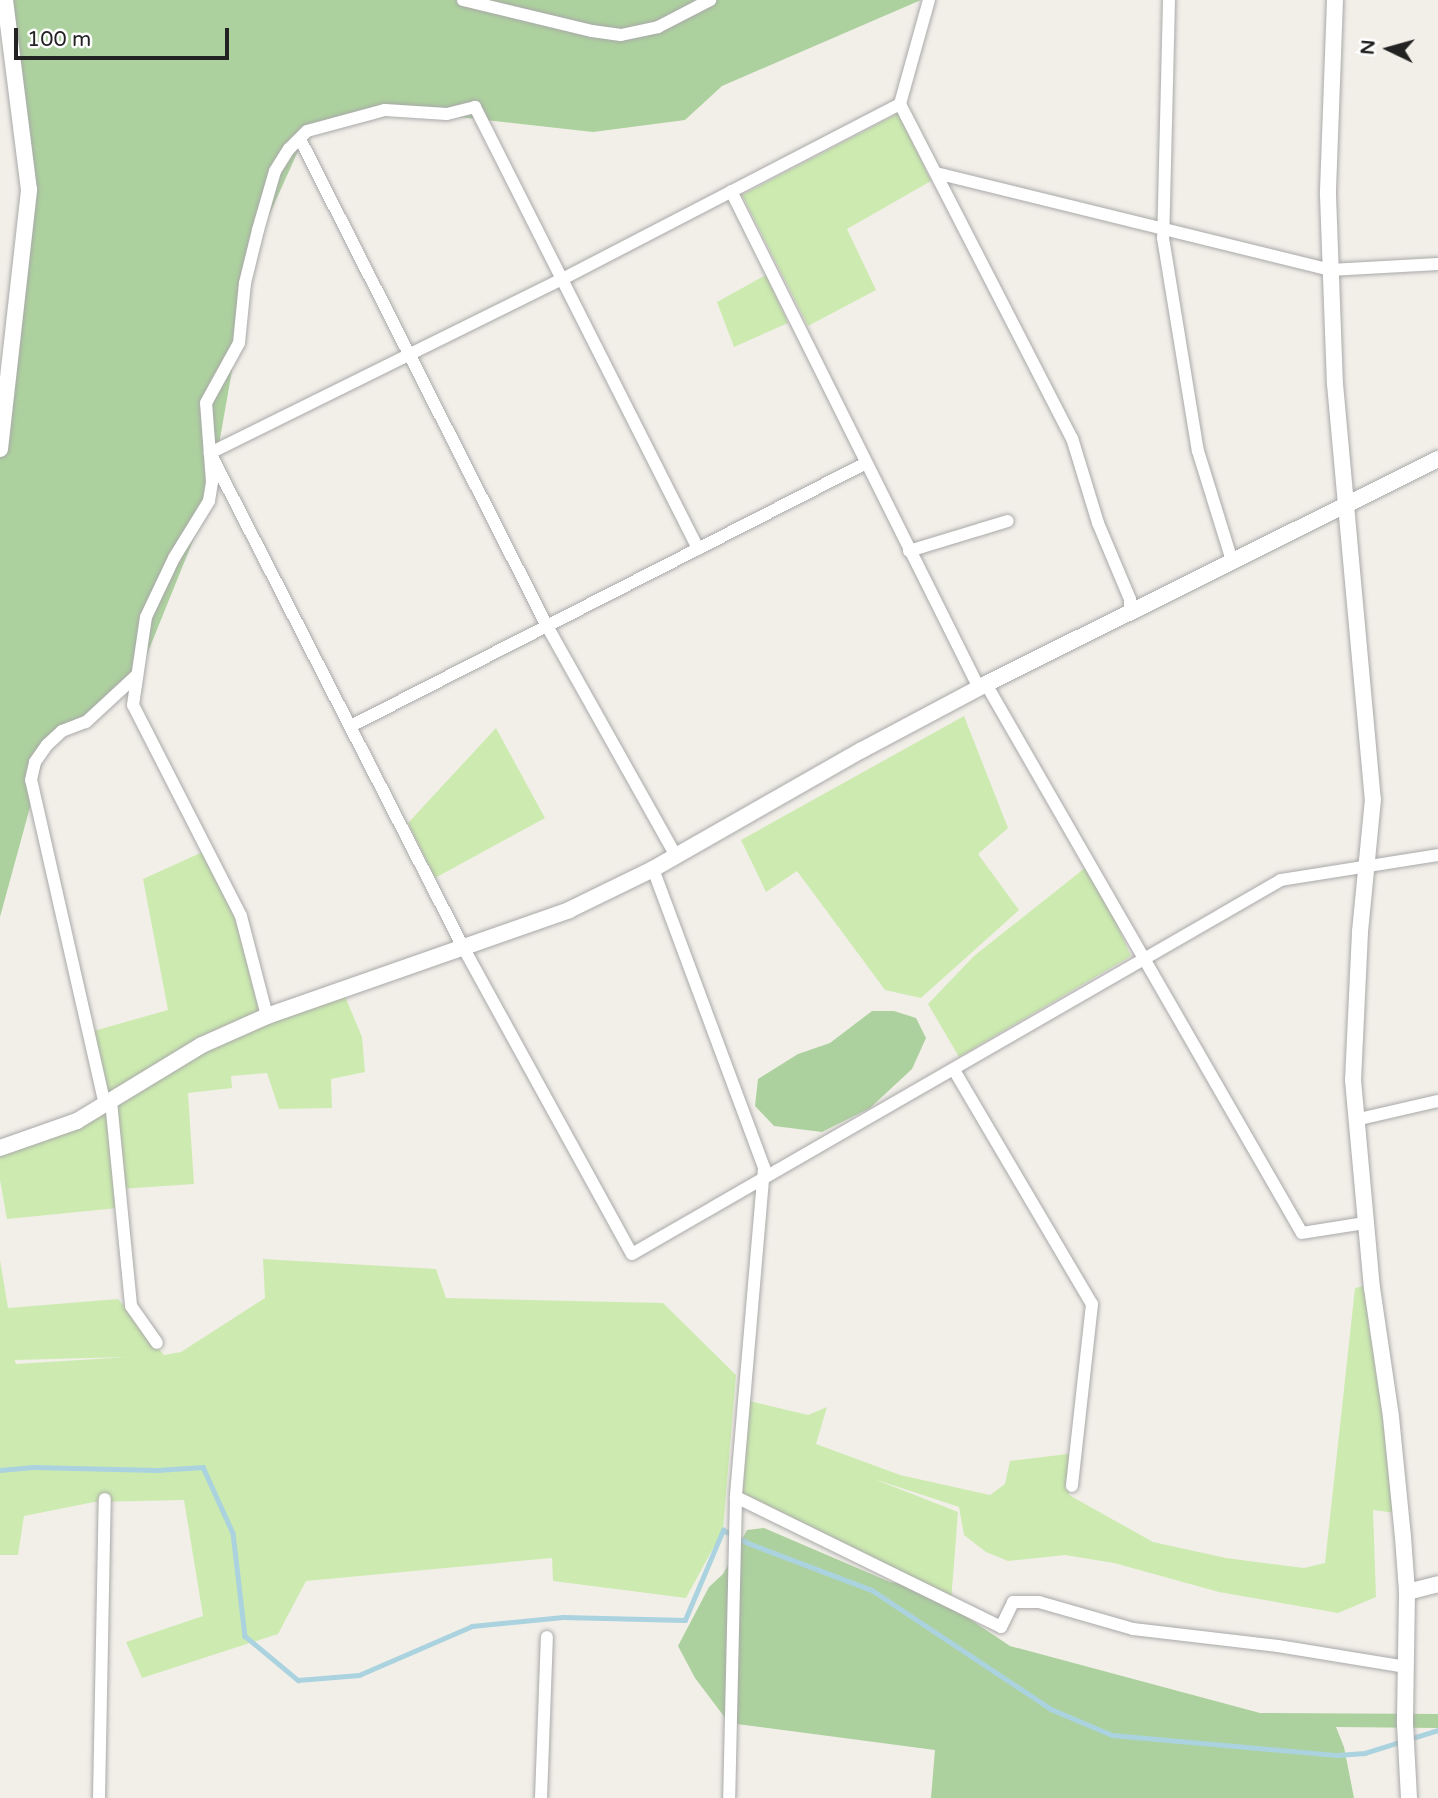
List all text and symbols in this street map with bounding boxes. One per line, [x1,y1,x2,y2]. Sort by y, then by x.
scale bar [18,14,233,58]
north arrow [1354,14,1424,84]
text: 100 m [27,27,91,52]
text: N [1356,39,1380,56]

